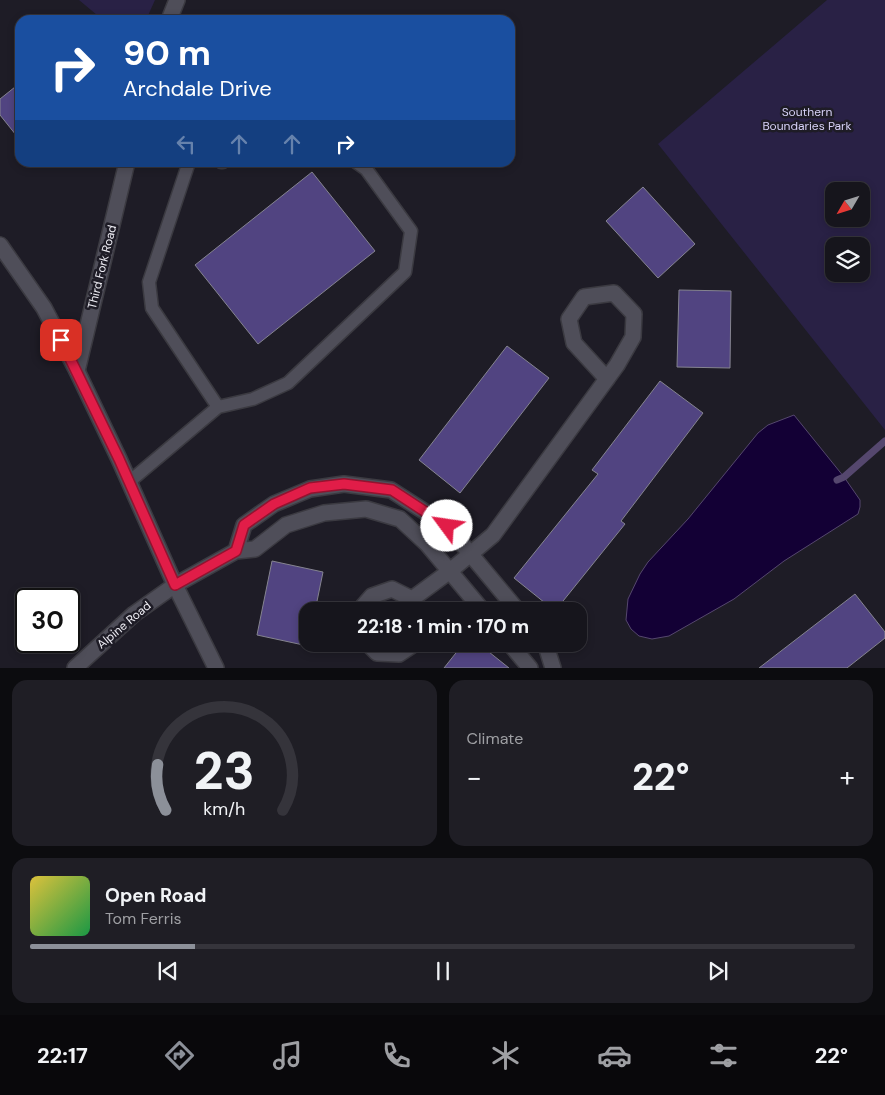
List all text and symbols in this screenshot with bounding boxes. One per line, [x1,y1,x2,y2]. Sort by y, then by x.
text: 90 m [123,30,211,76]
icon: right [40,35,105,100]
text: Archdale Drive [123,74,272,103]
park label: Southern Boundaries Park [762,104,852,134]
icon: left [172,130,200,158]
icon: ahead [225,130,253,158]
icon: ahead [278,130,306,158]
icon: right [331,130,359,158]
north arrow [825,182,870,228]
map controls [825,182,870,282]
street label: Third Fork Road [84,223,120,311]
button: layers [825,237,870,282]
pin [40,319,82,361]
icon: arrive [47,326,75,354]
position arrow [420,499,472,551]
speed limit sign: 30 [15,588,80,653]
street label: Alpine Road [94,598,154,652]
text: 22:18 · 1 min · 170 m [357,614,529,639]
text: Climate [467,728,523,749]
text: 23 [194,737,255,805]
text: 22° [632,752,690,802]
text: − [467,759,482,796]
text: + [840,759,855,796]
text: km/h [203,797,245,821]
text: Open Road [105,883,207,908]
text: Tom Ferris [105,908,182,929]
icon: previous [154,957,182,985]
icon: pause [429,957,457,985]
icon: next [704,957,732,985]
icon: directions [162,1038,197,1073]
icon: music [270,1038,305,1073]
icon: phone [379,1038,414,1073]
icon: climate [488,1038,523,1073]
icon: car [597,1038,632,1073]
icon: filters [706,1038,741,1073]
text: 22:17 [37,1041,88,1070]
text: 22° [815,1041,848,1070]

